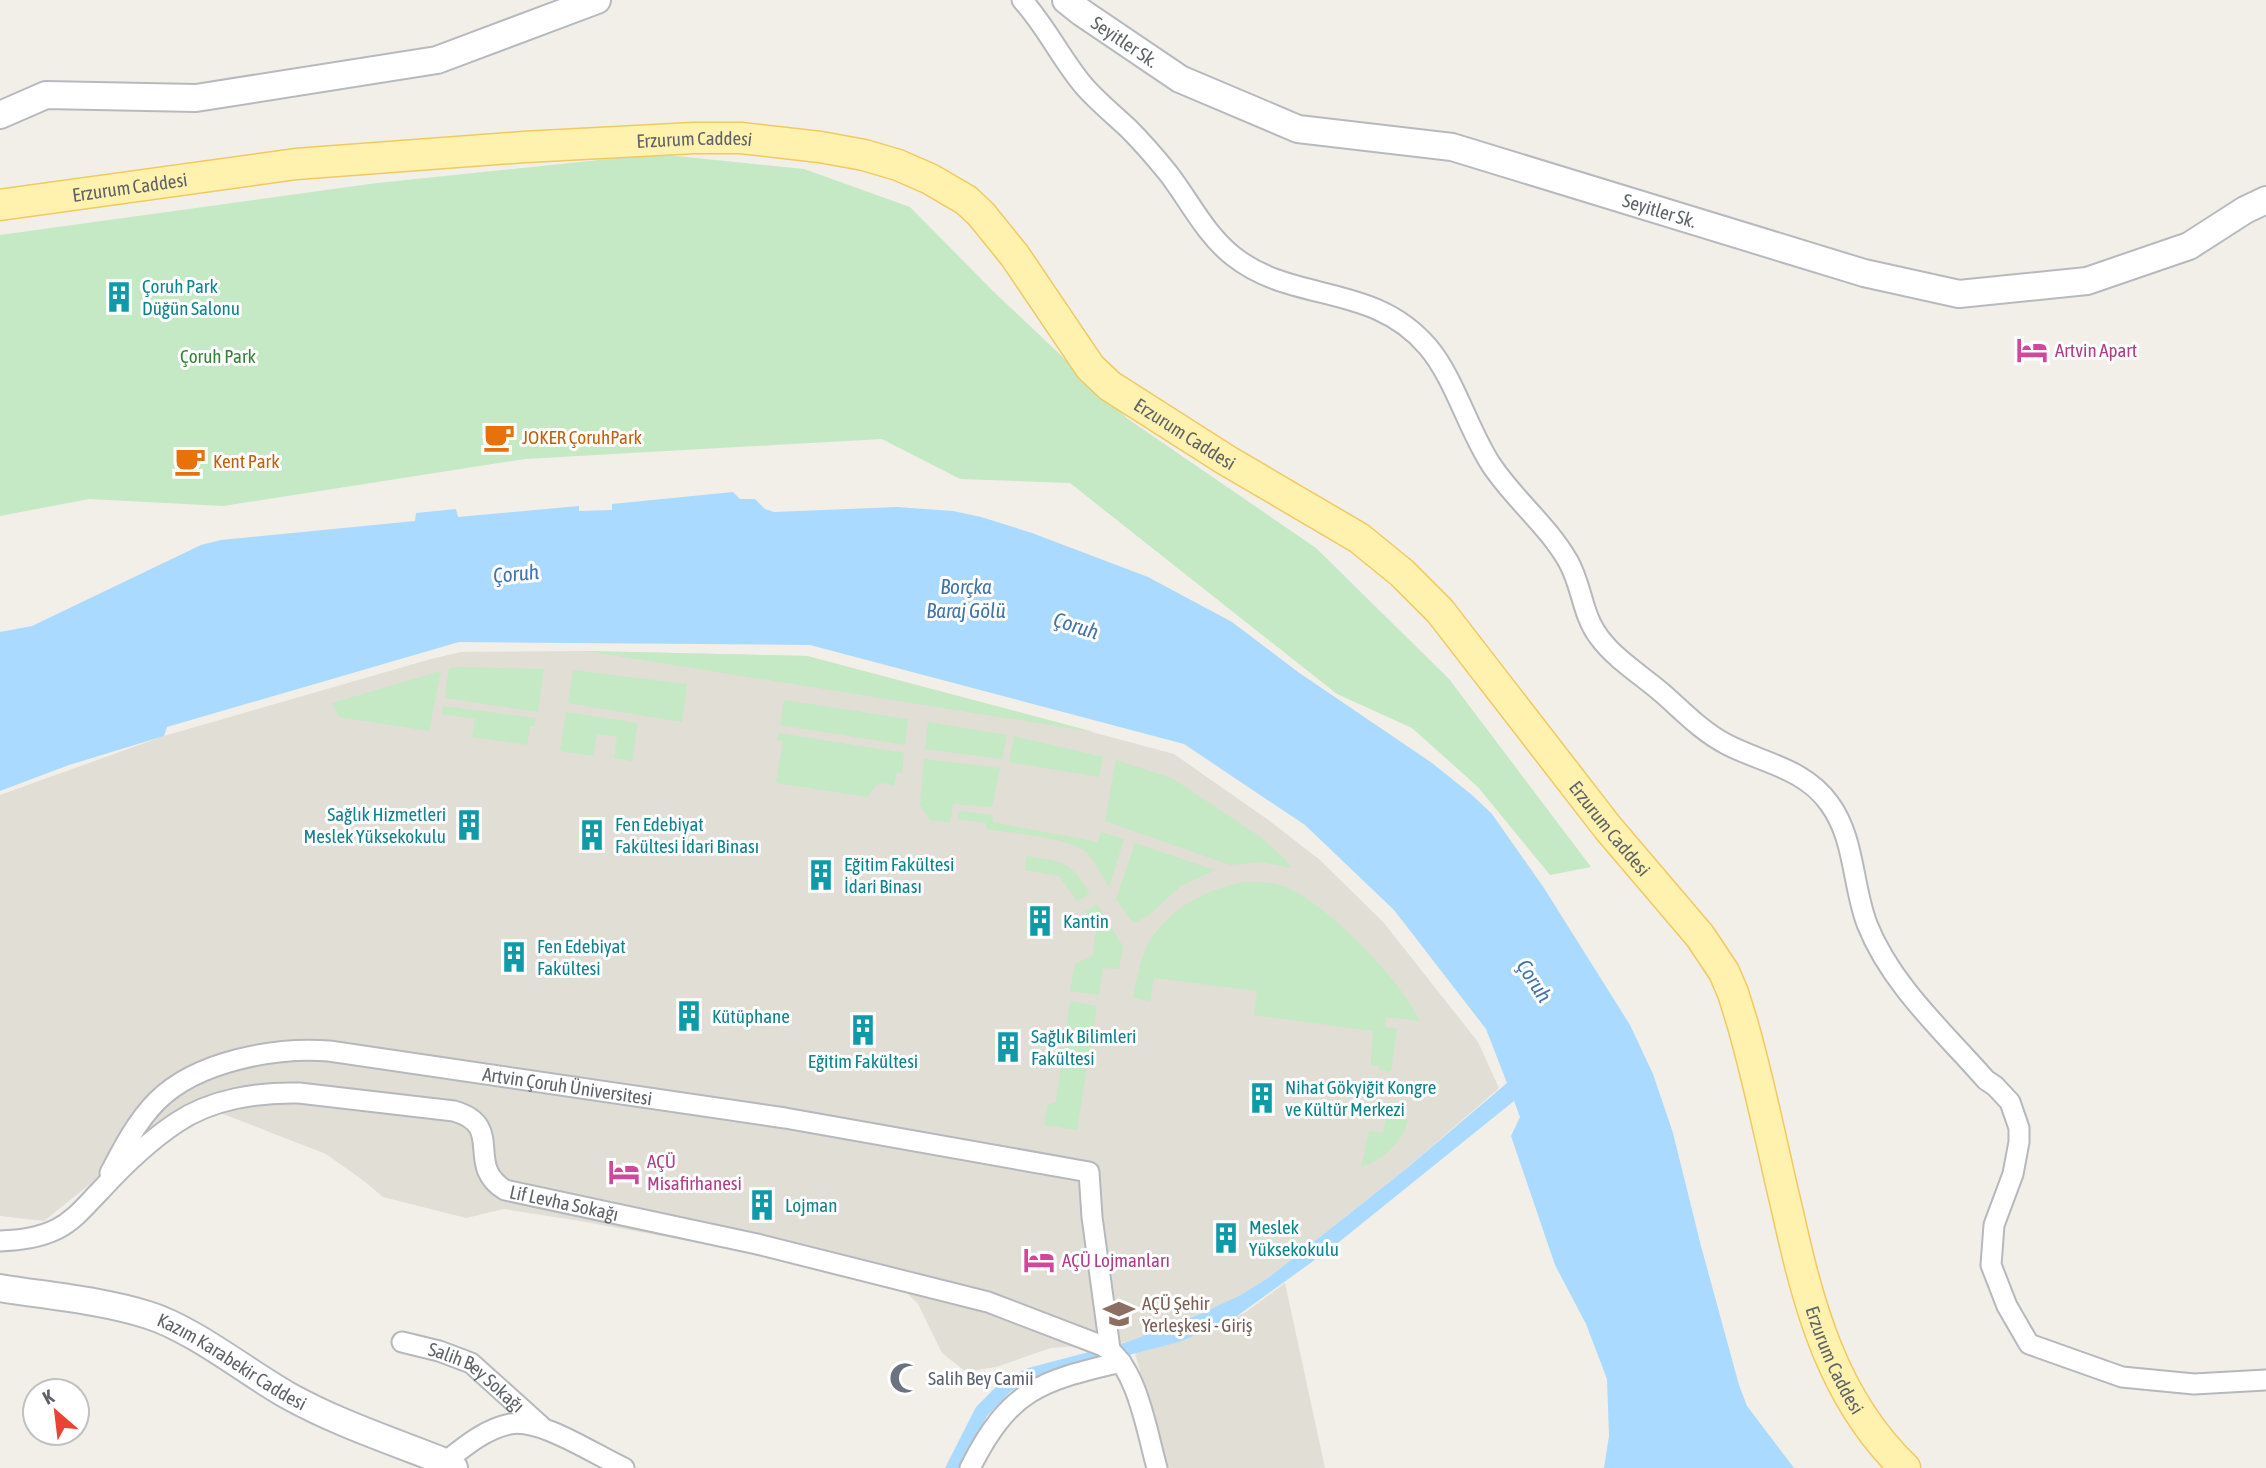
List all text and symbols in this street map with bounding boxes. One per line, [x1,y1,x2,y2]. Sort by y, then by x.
street label: Seyitler Sk. [1087,11,1162,72]
street label: Erzurum Caddesi [636,127,753,152]
street label: Erzurum Caddesi [71,168,189,206]
street label: Seyitler Sk. [1620,189,1699,232]
place label: Çoruh Park Düğün Salonu [142,275,240,319]
building icon: Çoruh Park Düğün Salonu [102,280,136,314]
hotel icon: Artvin Apart [2015,333,2049,367]
place label: Artvin Apart [2055,339,2137,361]
park label: Çoruh Park [180,345,257,367]
street label: Erzurum Caddesi [1130,393,1240,474]
cafe icon: JOKER ÇoruhPark [482,420,516,454]
place label: JOKER ÇoruhPark [522,426,643,448]
cafe icon: Kent Park [173,444,207,478]
place label: Kent Park [213,450,280,472]
water label: Çoruh [492,559,540,587]
water label: Borçka Baraj Gölü [926,574,1006,622]
water label: Çoruh [1051,607,1102,644]
street label: Erzurum Caddesi [1565,777,1655,880]
place label: Sağlık Hizmetleri Meslek Yüksekokulu [304,803,446,847]
building icon: Sağlık Hizmetleri Meslek Yüksekokulu [452,808,486,842]
place label: Fen Edebiyat Fakültesi İdari Binası [615,813,759,857]
building icon: Fen Edebiyat Fakültesi İdari Binası [575,818,609,852]
place label: Eğitim Fakültesi İdari Binası [844,853,954,897]
building icon: Eğitim Fakültesi İdari Binası [804,858,838,892]
building icon: Kantin [1023,904,1057,938]
place label: Kantin [1063,910,1109,932]
place label: Fen Edebiyat Fakültesi [537,935,626,979]
building icon: Fen Edebiyat Fakültesi [497,940,531,974]
water label: Çoruh [1512,955,1557,1006]
building icon: Kütüphane [672,999,706,1033]
place label: Kütüphane [712,1005,790,1027]
building icon: Eğitim Fakültesi [846,1013,880,1047]
place label: Sağlık Bilimleri Fakültesi [1031,1025,1136,1069]
building icon: Sağlık Bilimleri Fakültesi [991,1030,1025,1064]
place label: Eğitim Fakültesi [808,1050,918,1072]
street label: Artvin Çoruh Üniversitesi [481,1063,654,1109]
place label: Nihat Gökyiğit Kongre ve Kültür Merkezi [1285,1076,1436,1120]
building icon: Nihat Gökyiğit Kongre ve Kültür Merkezi [1245,1081,1279,1115]
place label: AÇÜ Misafirhanesi [647,1150,742,1194]
hotel icon: AÇÜ Misafirhanesi [607,1155,641,1189]
street label: Lif Levha Sokağı [508,1180,620,1225]
building icon: Lojman [745,1188,779,1222]
place label: Lojman [785,1194,837,1216]
place label: Meslek Yüksekokulu [1249,1216,1339,1260]
building icon: Meslek Yüksekokulu [1209,1221,1243,1255]
hotel icon: AÇÜ Lojmanları [1022,1243,1056,1277]
place label: AÇÜ Lojmanları [1062,1249,1170,1271]
place label: AÇÜ Şehir Yerleşkesi - Giriş [1142,1292,1253,1336]
school or university icon: AÇÜ Şehir Yerleşkesi - Giriş [1102,1297,1136,1331]
street label: Erzurum Caddesi [1801,1303,1869,1418]
street label: Kazım Karabekir Caddesi [154,1309,310,1415]
street label: Salih Bey Sokağı [426,1338,529,1417]
mosque icon: Salih Bey Camii [888,1361,922,1395]
place label: Salih Bey Camii [928,1367,1034,1389]
north arrow [21,1377,91,1447]
text: K [39,1385,58,1409]

